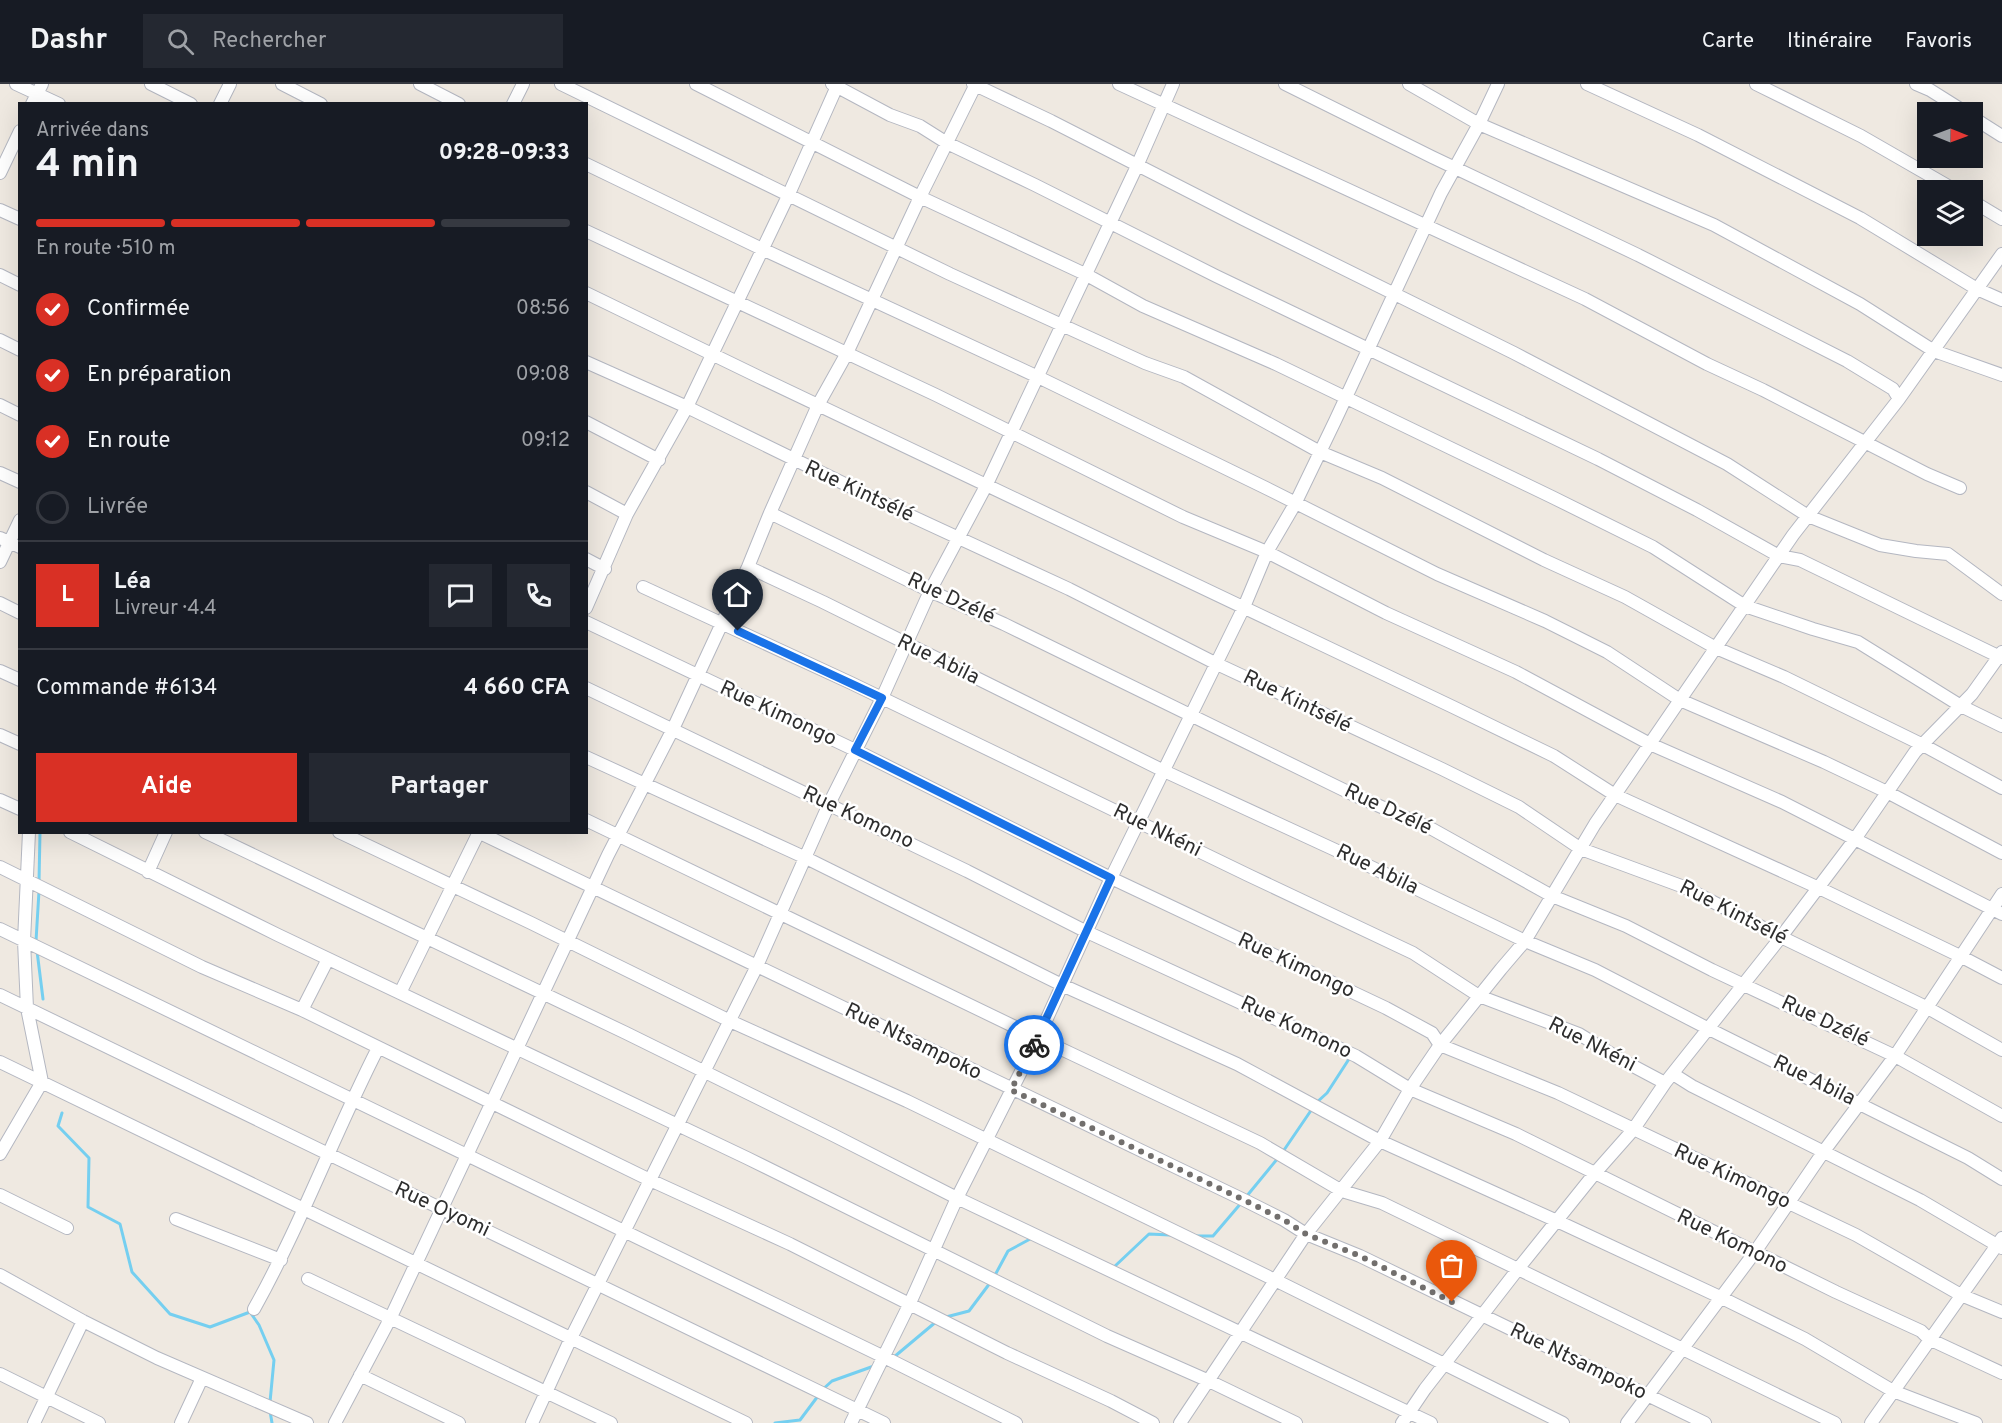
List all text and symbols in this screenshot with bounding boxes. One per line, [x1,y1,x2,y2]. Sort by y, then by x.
search box [143,14,563,68]
text: Dashr [30,23,107,59]
icon: search [164,25,197,58]
text: Rechercher [212,28,327,55]
text: Carte [1702,28,1754,55]
text: Itinéraire [1787,28,1872,55]
text: Favoris [1905,28,1972,55]
north arrow [1917,102,1983,168]
map controls [1917,102,1983,246]
text: Arrivée dans [36,118,149,144]
text: 09:28–09:33 [439,140,570,167]
text: 4 min [36,142,139,191]
button: layers [1917,180,1983,246]
text: En route · 510 m [36,236,175,262]
icon: check [36,293,69,326]
text: Confirmée [87,296,190,323]
text: 08:56 [516,296,570,322]
icon: check [36,359,69,392]
text: En préparation [87,362,232,389]
text: 09:08 [516,362,570,388]
icon: check [36,425,69,458]
text: En route [87,428,170,455]
text: 09:12 [521,428,570,454]
street label: Rue Kintsélé [800,455,918,529]
text: Livrée [87,494,148,521]
button: chat [429,564,492,627]
button: phone [507,564,570,627]
street label: Rue Dzélé [903,567,999,631]
text: Léa [114,569,151,596]
pin [712,569,763,631]
icon: home [721,578,754,611]
text: L [61,582,74,609]
text: Livreur · 4.4 [114,596,217,622]
street label: Rue Abila [892,628,984,692]
street label: Rue Kintsélé [1238,664,1356,740]
text: Commande #6134 [36,675,217,702]
text: 4 660 CFA [464,675,570,702]
street label: Rue Kimongo [715,675,841,753]
button: Aide [36,753,297,822]
button: Partager [309,753,570,822]
street label: Rue Dzélé [1340,778,1436,842]
street label: Rue Komono [798,780,918,856]
street label: Rue Nkéni [1108,798,1206,864]
street label: Rue Abila [1331,838,1423,902]
street label: Rue Kintsélé [1674,874,1792,952]
street label: Rue Kimongo [1233,927,1359,1005]
street label: Rue Komono [1236,990,1356,1066]
street label: Rue Dzélé [1777,990,1873,1054]
street label: Rue Ntsampoko [840,997,986,1087]
street label: Rue Nkéni [1543,1011,1641,1079]
courier [1004,1015,1064,1075]
icon: bike [1018,1029,1051,1062]
street label: Rue Abila [1768,1049,1860,1113]
street label: Rue Kimongo [1669,1138,1795,1216]
street label: Rue Oyomi [390,1176,494,1244]
street label: Rue Komono [1672,1204,1792,1280]
pin [1426,1240,1477,1302]
icon: bag [1435,1249,1468,1282]
street label: Rue Ntsampoko [1505,1317,1651,1407]

